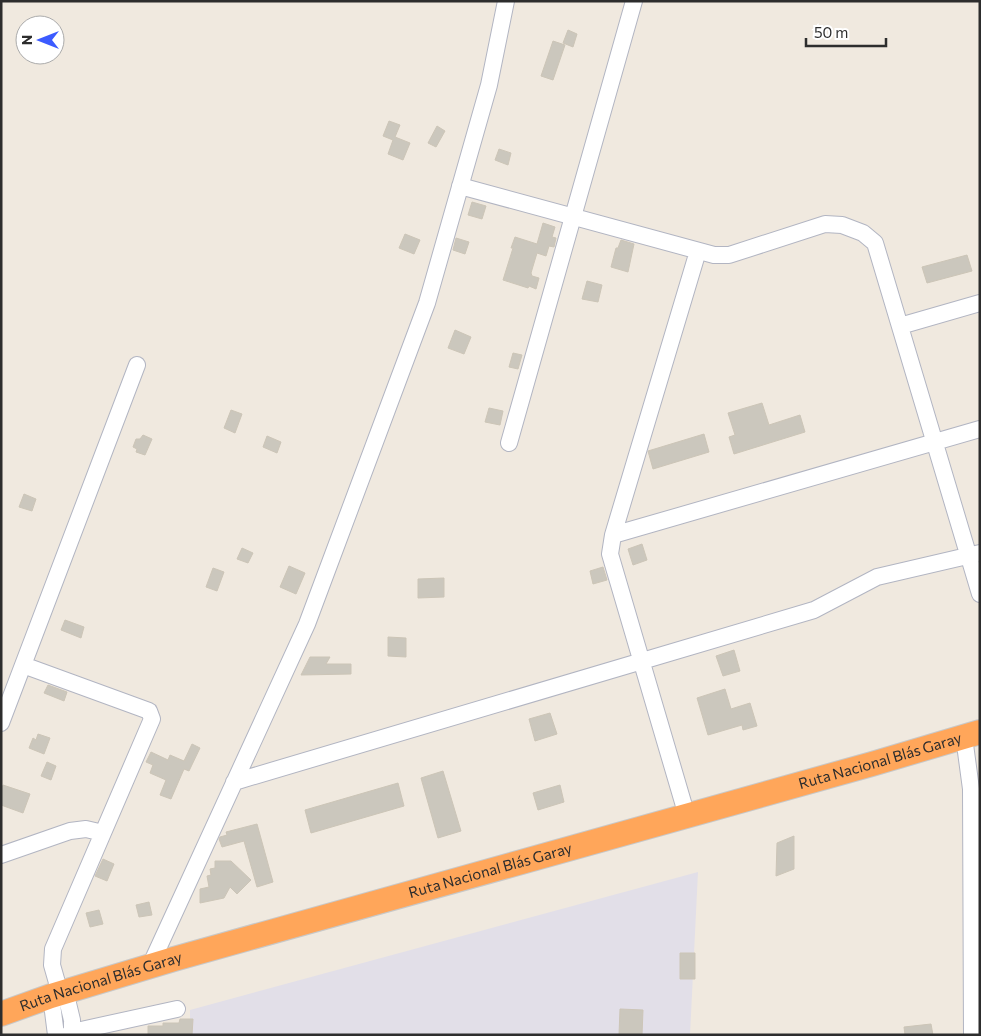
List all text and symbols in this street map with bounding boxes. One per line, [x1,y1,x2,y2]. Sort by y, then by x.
north arrow [15,15,65,65]
scale bar [806,15,886,47]
text: 50 m [814,23,848,41]
text: N [18,35,35,45]
street label: Ruta Nacional Blás Garay [796,728,964,792]
street label: Ruta Nacional Blás Garay [406,838,574,901]
street label: Ruta Nacional Blás Garay [17,947,184,1015]

